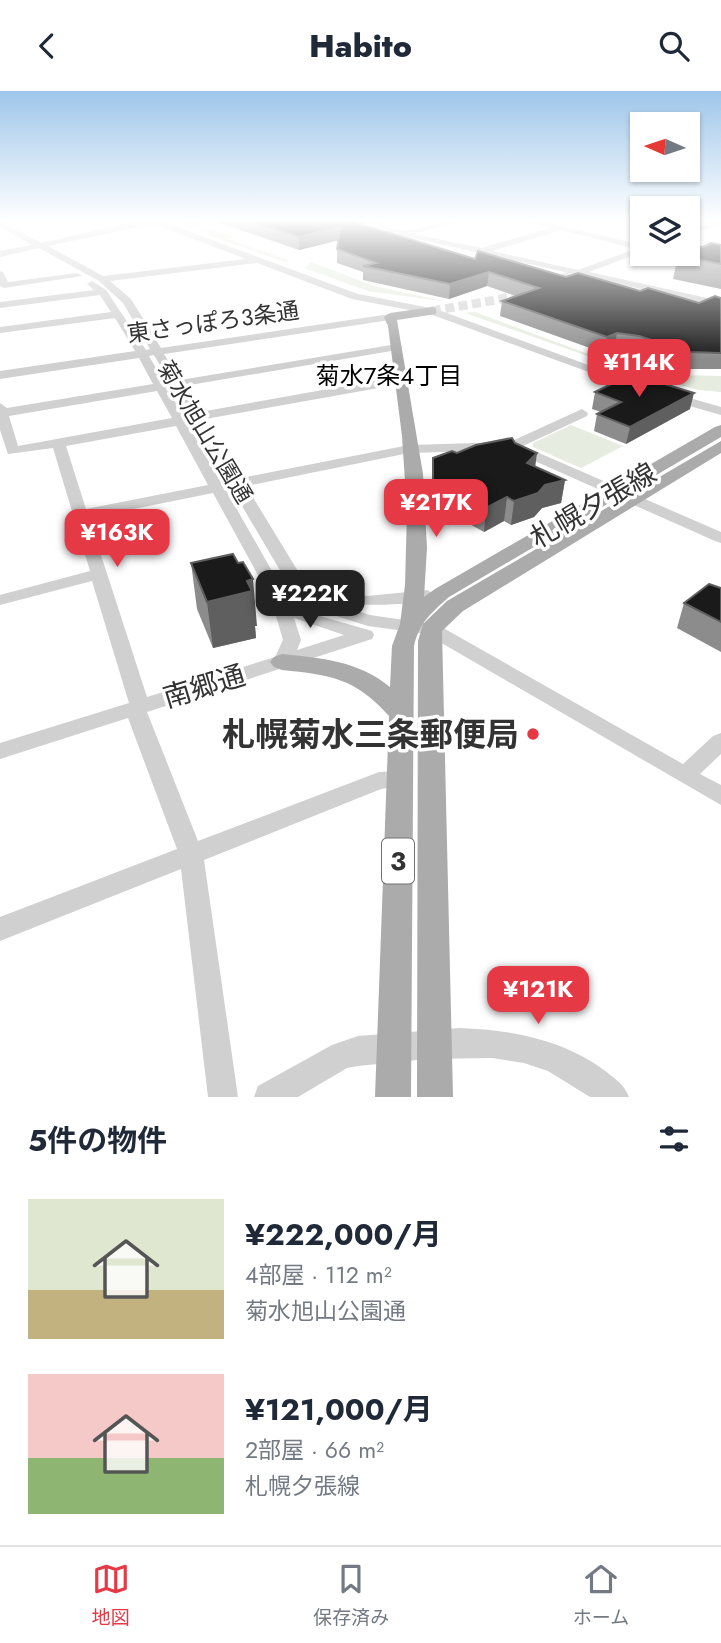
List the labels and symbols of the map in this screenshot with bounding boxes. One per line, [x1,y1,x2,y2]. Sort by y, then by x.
north arrow [630,112,700,182]
street label: 東さっぽろ3条通 [125,293,301,351]
pin: ¥114K [590,339,688,399]
street label: 菊水旭山公園通 [149,354,261,510]
district label: 菊水7条4丁目 [316,358,462,393]
street label: 札幌夕張線 [522,453,664,558]
pin: ¥217K [387,479,485,539]
pin: ¥163K [68,510,166,569]
pin: ¥222K [261,571,359,630]
street label: 南郷通 [158,655,250,718]
place label: 札幌菊水三条郵便局 [222,711,519,758]
marker: 札幌菊水三条郵便局 [525,726,541,742]
road number: 3 [382,839,414,883]
pin: ¥121K [489,967,587,1026]

